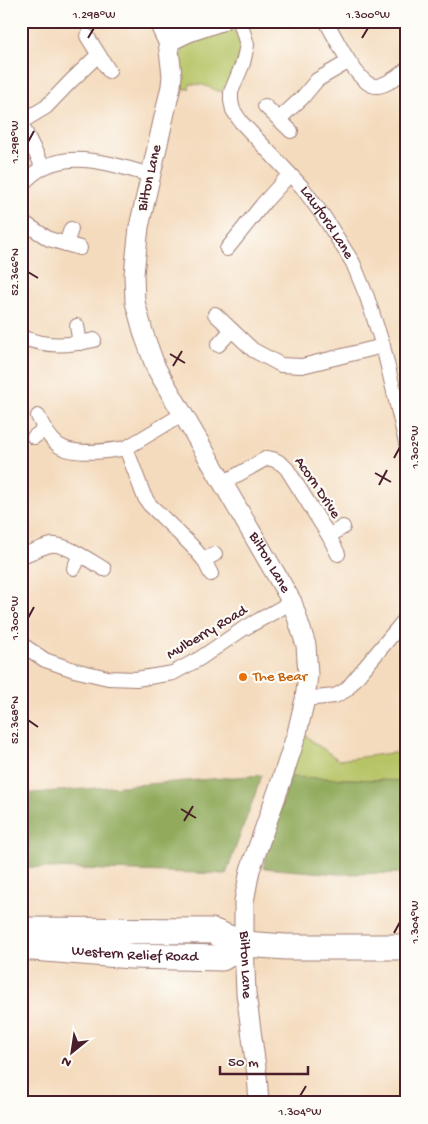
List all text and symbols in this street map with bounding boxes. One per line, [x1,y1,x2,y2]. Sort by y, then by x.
text: 1.298°W [72,9,115,23]
text: 1.300°W [345,9,390,23]
text: 1.298°W [9,121,23,164]
street label: Bilton Lane [133,143,166,214]
street label: Lawford Lane [295,183,358,263]
text: 52.366°N [9,248,23,296]
text: 1.302°W [409,425,423,470]
street label: Acorn Drive [290,454,344,522]
street label: Bilton Lane [244,528,294,597]
text: 1.300°W [9,596,23,641]
street label: Mulberry Road [163,601,252,664]
place label: The Bear [252,668,309,686]
marker: The Bear [237,671,249,683]
text: 52.368°N [9,696,23,744]
text: 1.304°W [409,901,423,944]
street label: Bilton Lane [235,930,256,1000]
street label: Western Relief Road [71,942,199,966]
north arrow [48,1026,98,1076]
scale bar [220,1044,308,1076]
text: N [59,1051,75,1071]
text: 50 m [228,1054,259,1072]
text: 1.304°W [278,1106,321,1120]

